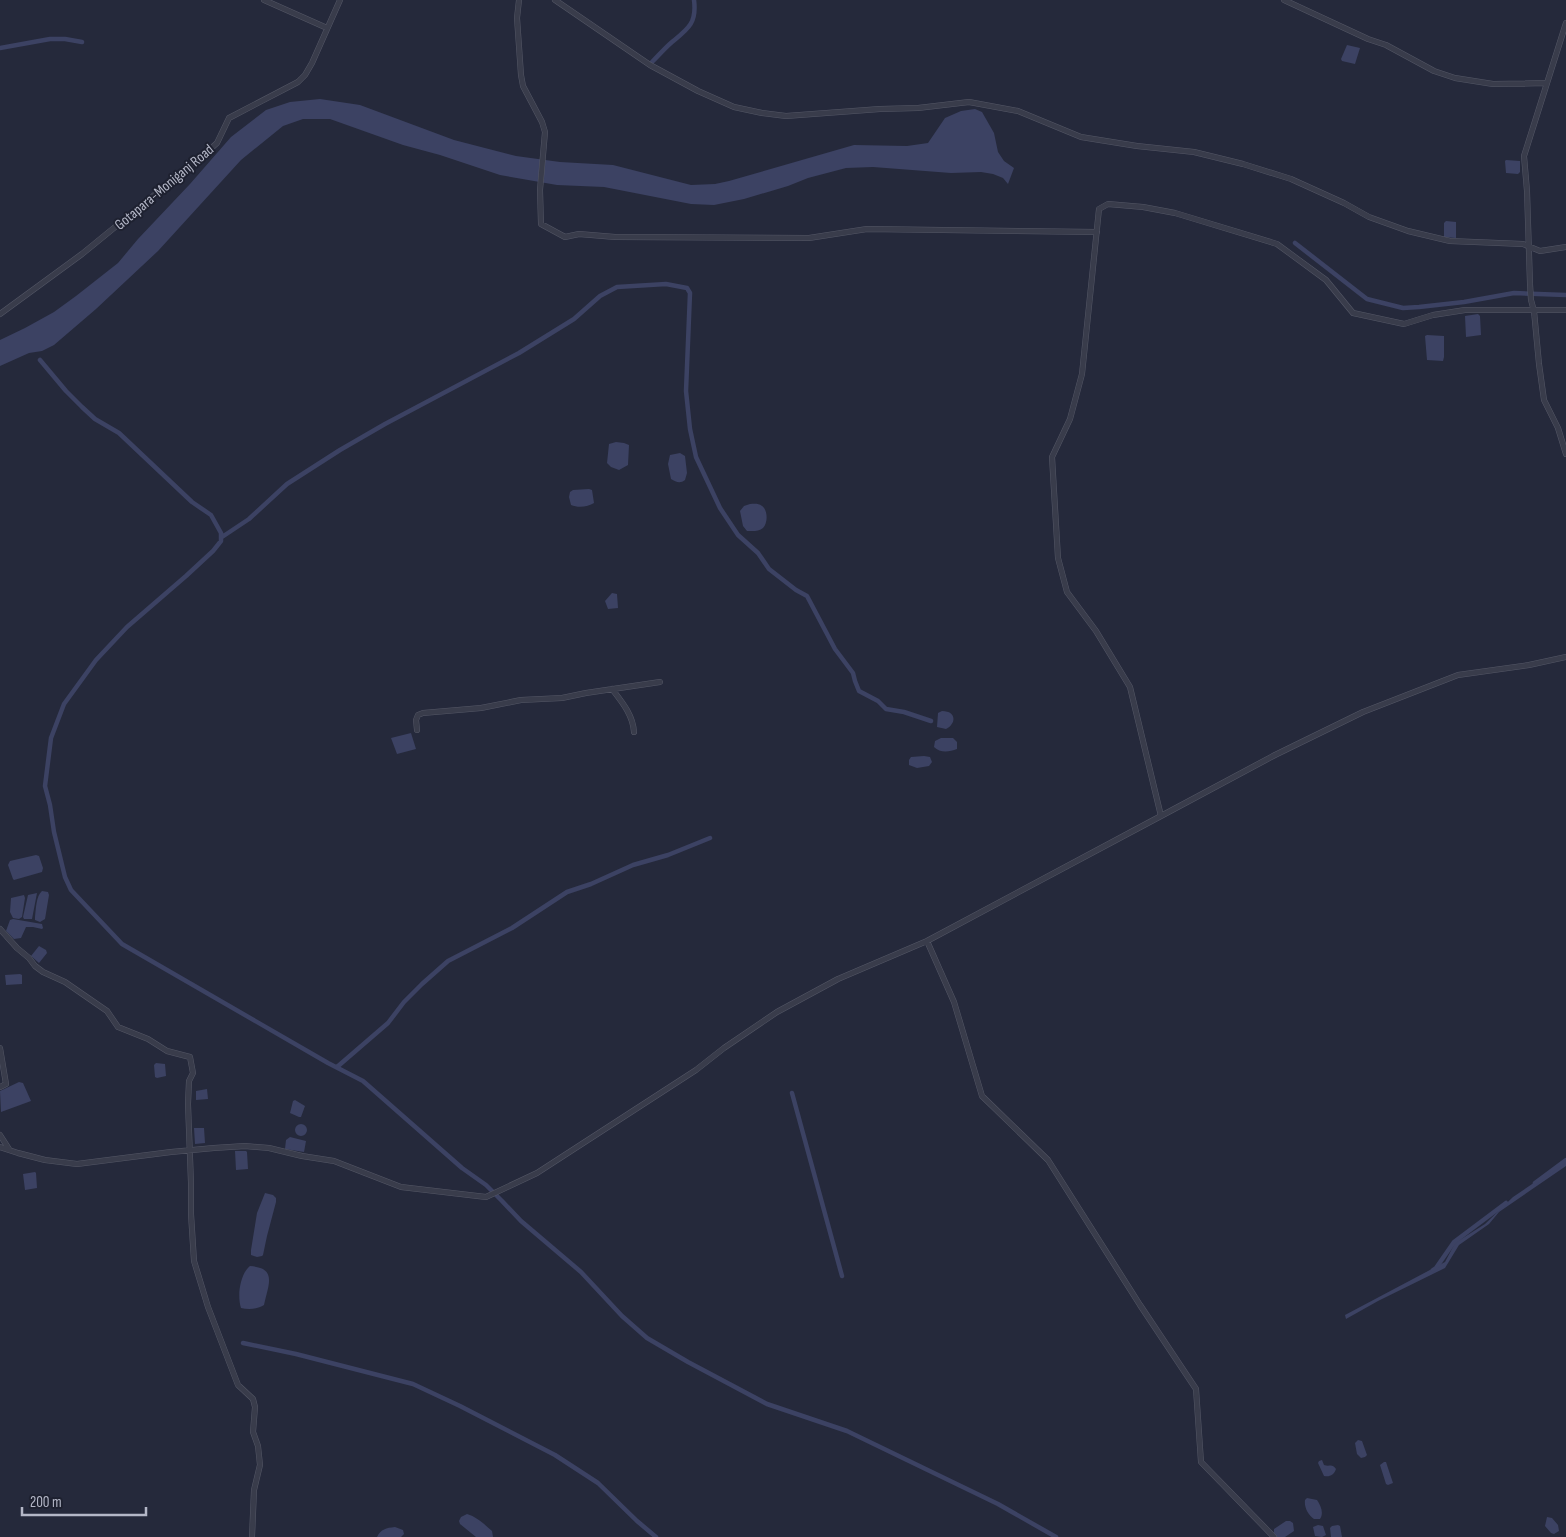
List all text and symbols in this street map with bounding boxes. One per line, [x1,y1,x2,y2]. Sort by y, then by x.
street label: Gotapara-Moniganj Road [111,140,218,234]
scale bar [22,1484,146,1516]
text: 200 m [30,1493,62,1512]

